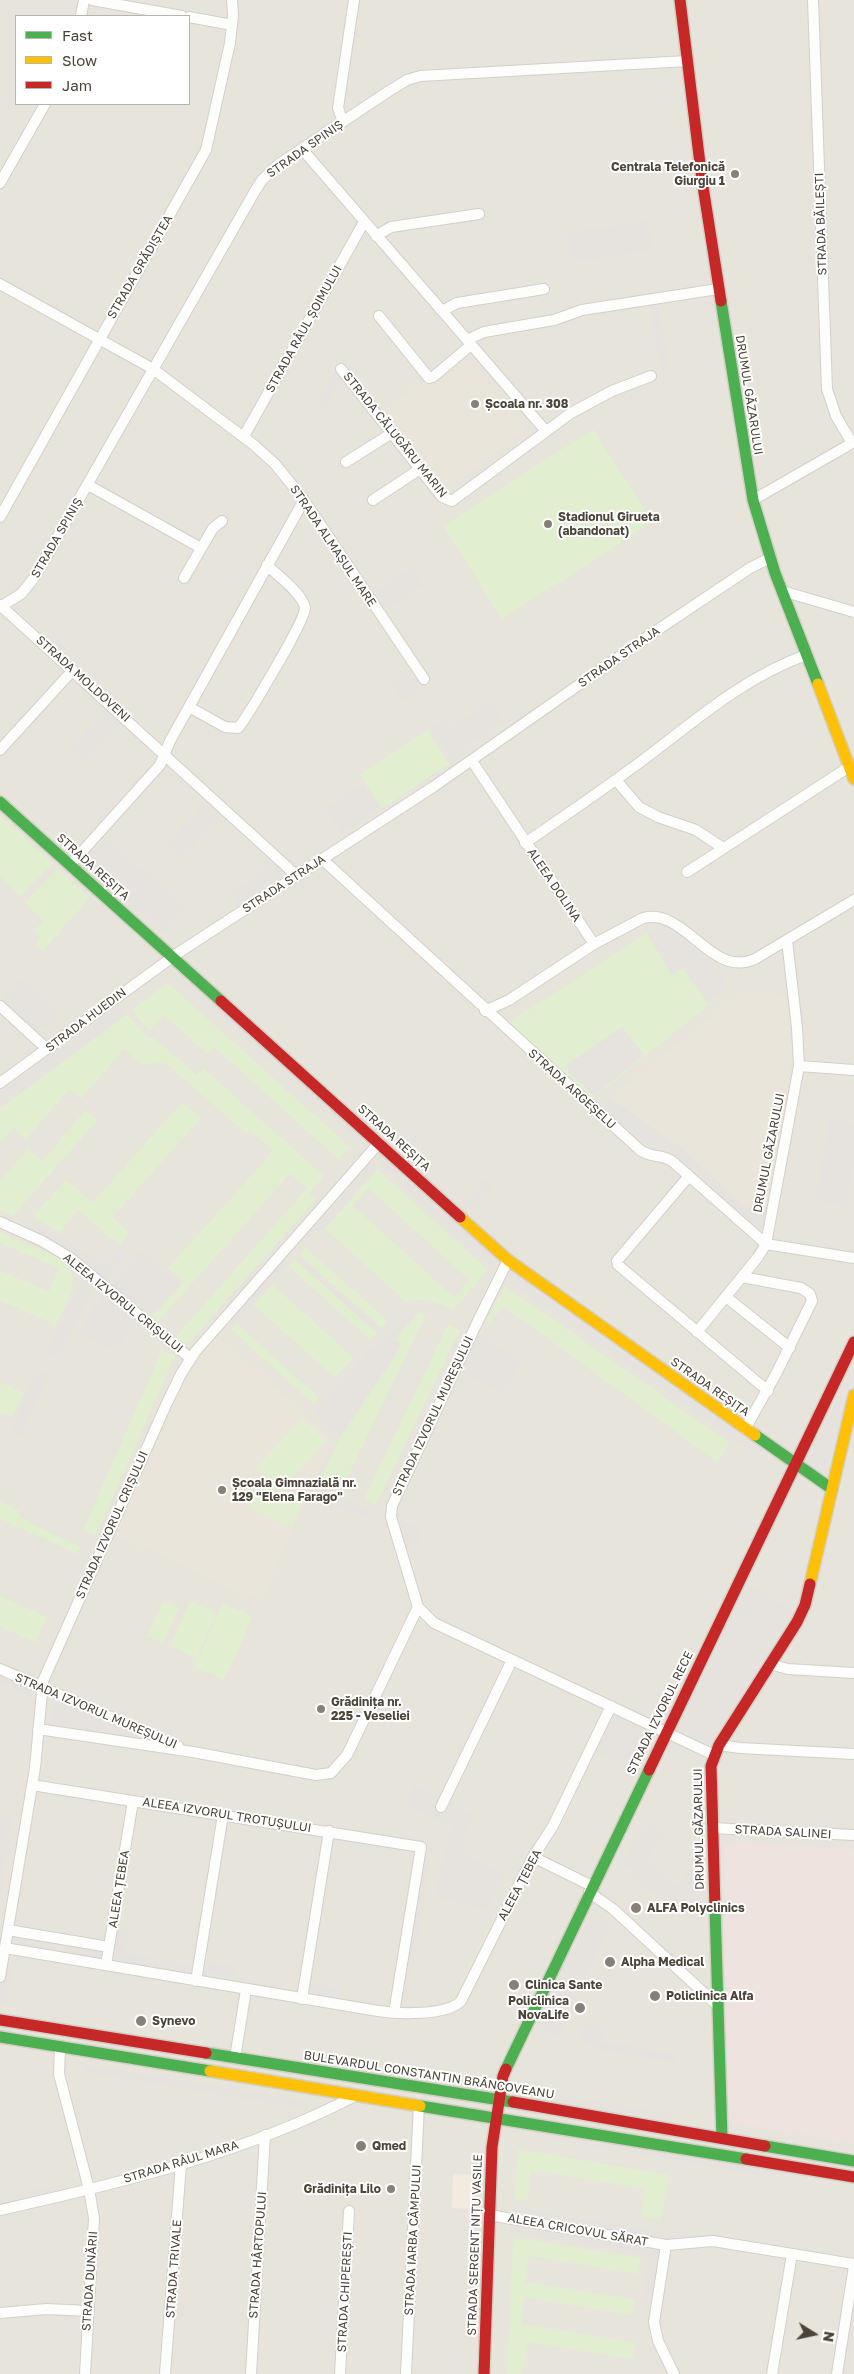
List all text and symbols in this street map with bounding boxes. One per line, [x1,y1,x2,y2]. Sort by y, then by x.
legend [15,15,190,105]
text: Fast [62,26,93,44]
text: Slow [62,51,97,69]
text: Jam [62,76,92,94]
street label: STRADA SPINIȘ [264,117,346,181]
place label: Centrala Telefonică Giurgiu 1 [611,160,725,188]
marker: Centrala Telefonică Giurgiu 1 [729,168,741,180]
street label: STRADA BĂILEȘTI [812,172,830,276]
street label: STRADA GRĂDIȘTEA [104,212,176,322]
street label: STRADA RÂUL ȘOIMULUI [263,263,345,395]
street label: DRUMUL GĂZARULUI [732,334,766,456]
street label: STRADA CĂLUGĂRU MARIN [340,369,450,501]
place label: Școala nr. 308 [485,397,568,411]
marker: Școala nr. 308 [469,398,481,410]
street label: STRADA ALMAȘUL MARE [287,482,379,610]
street label: STRADA SPINIȘ [28,495,86,581]
place label: Stadionul Girueta (abandonat) [558,510,660,538]
marker: Stadionul Girueta (abandonat) [542,518,554,530]
street label: STRADA STRAJA [576,624,662,690]
street label: STRADA MOLDOVENI [33,633,133,725]
street label: STRADA REȘIȚA [54,831,132,903]
street label: ALEEA DOLINA [524,845,584,925]
street label: STRADA STRAJA [240,852,328,916]
street label: STRADA HUEDIN [43,985,129,1055]
street label: STRADA ARGEȘELU [525,1046,619,1132]
street label: DRUMUL GĂZARULUI [750,1092,788,1214]
street label: STRADA REȘIȚA [355,1102,433,1174]
street label: ALEEA IZVORUL CRIȘULUI [60,1250,186,1356]
street label: STRADA IZVORUL MUREȘULUI [390,1334,476,1498]
street label: STRADA REȘIȚA [668,1354,752,1420]
street label: STRADA IZVORUL CRIȘULUI [73,1449,151,1601]
place label: Școala Gimnazială nr. 129 "Elena Farago" [232,1476,357,1504]
marker: Școala Gimnazială nr. 129 "Elena Farago" [216,1484,228,1496]
street label: STRADA IZVORUL RECE [624,1649,696,1777]
street label: STRADA IZVORUL MUREȘULUI [13,1670,179,1752]
place label: Grădinița nr. 225 - Veseliei [331,1695,410,1723]
marker: Grădinița nr. 225 - Veseliei [315,1703,327,1715]
street label: DRUMUL GĂZARULUI [691,1768,707,1890]
street label: ALEEA IZVORUL TROTUȘULUI [142,1795,312,1835]
street label: STRADA SALINEI [734,1822,832,1842]
street label: ALEEA ȚEBEA [495,1847,545,1923]
street label: ALEEA ȚEBEA [106,1849,132,1929]
marker: ALFA Polyclinics [629,1901,643,1915]
place label: ALFA Polyclinics [647,1901,745,1915]
marker: Alpha Medical [603,1955,617,1969]
place label: Alpha Medical [621,1955,704,1969]
marker: Clinica Sante [507,1978,521,1992]
place label: Clinica Sante [525,1978,602,1992]
marker: Policlinica Alfa [648,1989,662,2003]
place label: Policlinica Alfa [666,1989,753,2003]
place label: Policlinica NovaLife [508,1994,569,2022]
marker: Policlinica NovaLife [573,2001,587,2015]
marker: Synevo [134,2014,148,2028]
place label: Synevo [152,2014,195,2028]
street label: BULEVARDUL CONSTANTIN BRÂNCOVEANU [303,2048,555,2102]
street label: STRADA RÂUL MARA [122,2138,240,2186]
marker: Qmed [354,2139,368,2153]
place label: Qmed [372,2139,406,2153]
street label: STRADA SERGENT NIȚU VASILE [465,2154,485,2336]
street label: STRADA IARBA CÂMPULUI [402,2164,424,2316]
place label: Grădinița Lilo [303,2182,381,2196]
marker: Grădinița Lilo [385,2183,397,2195]
street label: STRADA HÂRTOPULUI [246,2191,270,2319]
street label: ALEEA CRICOVUL SĂRAT [507,2211,649,2249]
street label: STRADA TRIVALE [163,2219,185,2319]
street label: STRADA DUNĂRII [79,2230,101,2332]
street label: STRADA CHIPEREȘTI [335,2231,355,2353]
north arrow [789,2309,839,2359]
text: N [820,2330,839,2343]

